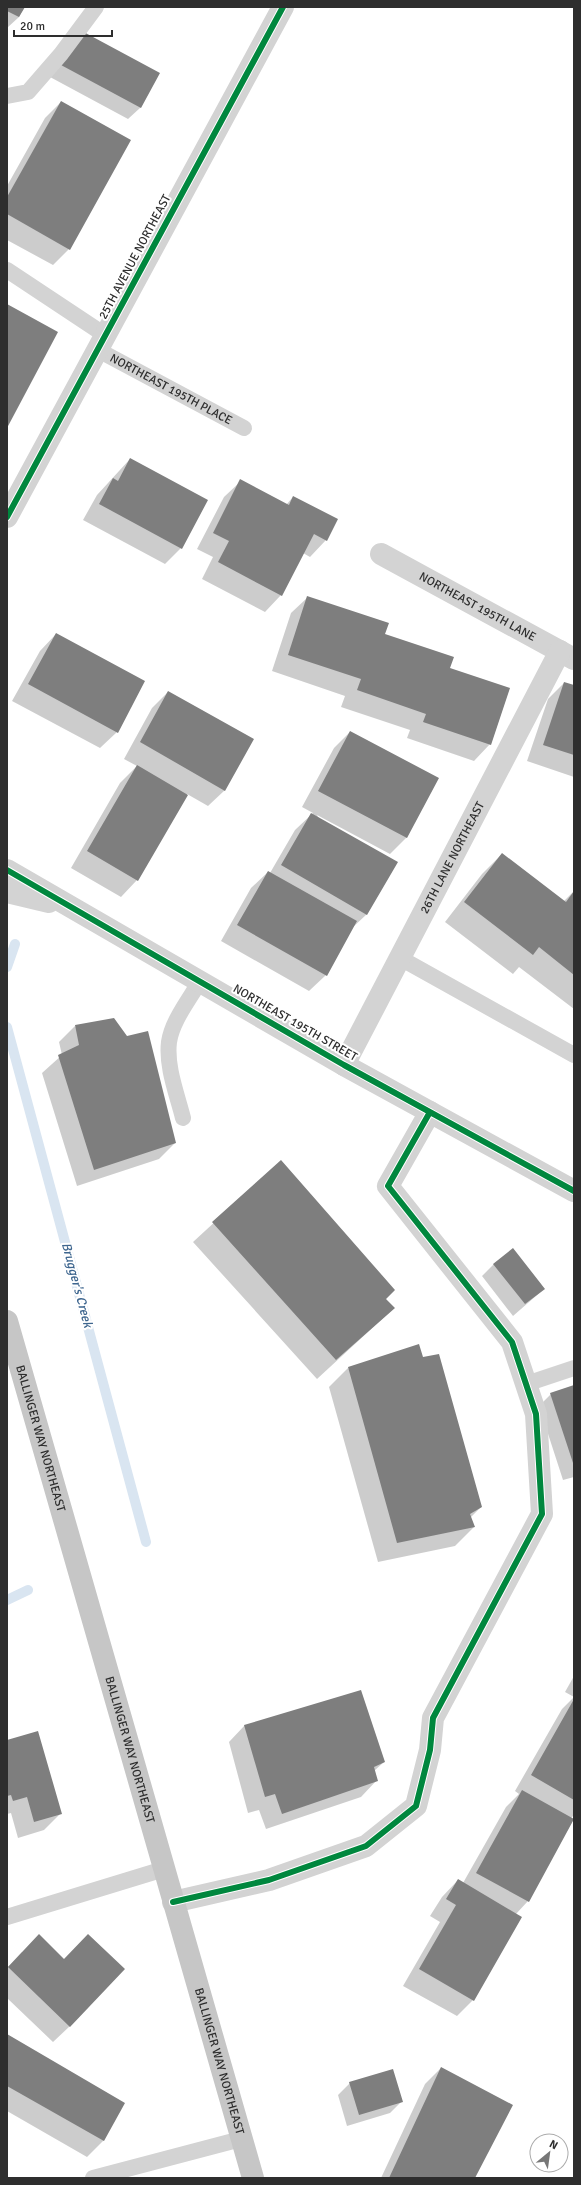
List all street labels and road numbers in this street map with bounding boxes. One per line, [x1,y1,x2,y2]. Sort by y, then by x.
street label: 25TH AVENUE NORTHEAST [96,192,174,322]
street label: NORTHEAST 195TH PLACE [107,350,235,428]
street label: NORTHEAST 195TH LANE [417,569,539,644]
street label: 26TH LANE NORTHEAST [417,799,488,916]
street label: NORTHEAST 195TH STREET [230,981,360,1065]
street label: BALLINGER WAY NORTHEAST [13,1363,69,1513]
street label: BALLINGER WAY NORTHEAST [102,1675,158,1825]
street label: BALLINGER WAY NORTHEAST [191,1986,248,2136]

